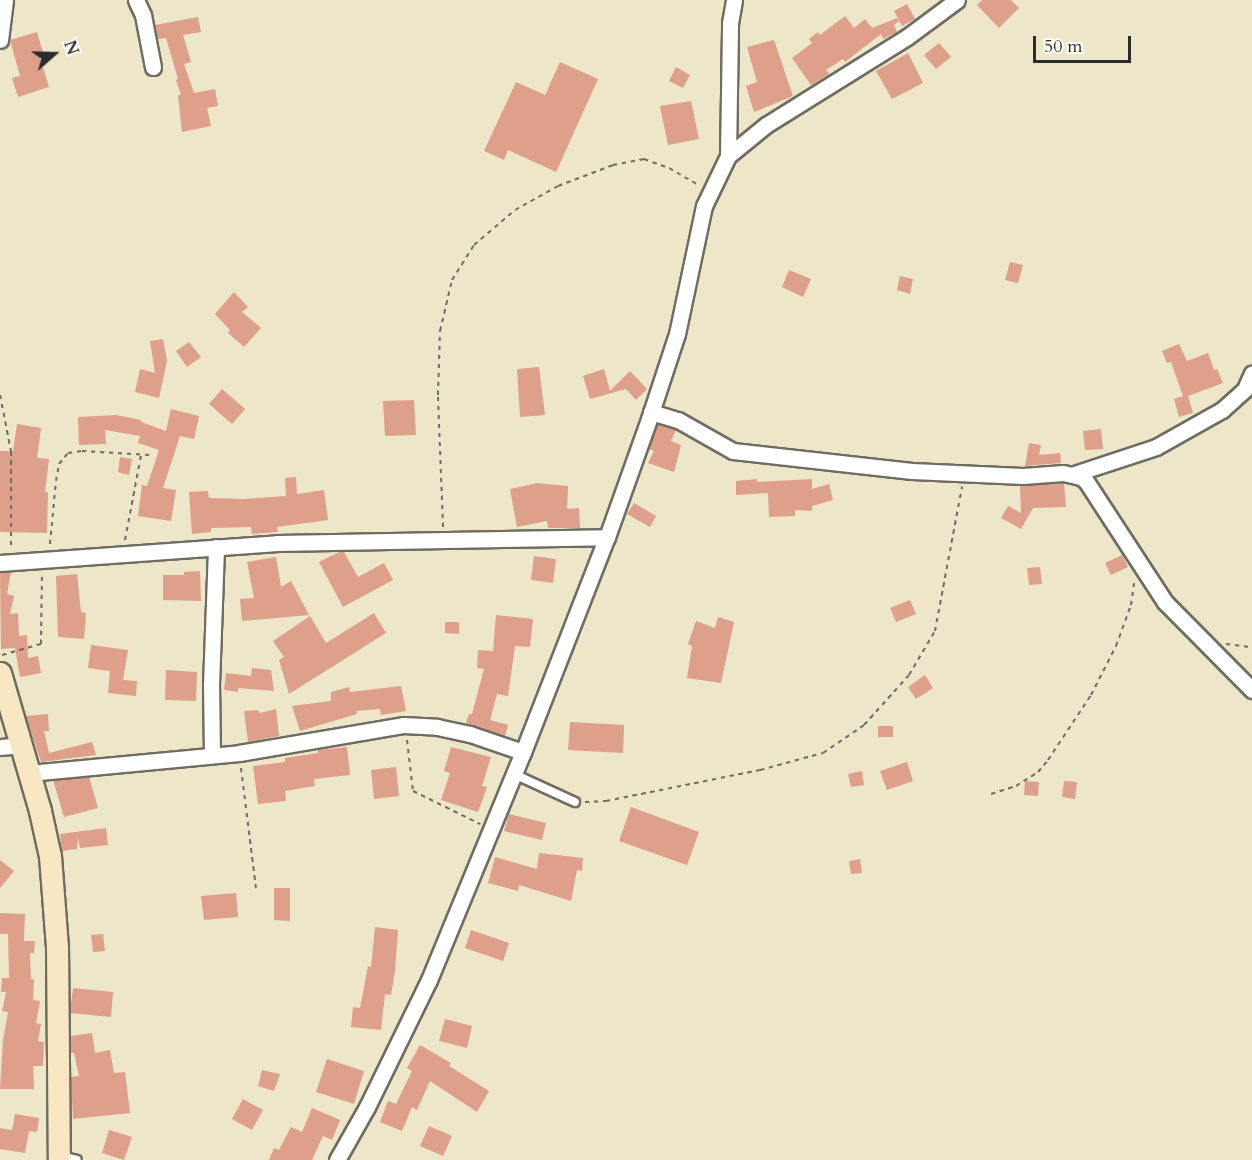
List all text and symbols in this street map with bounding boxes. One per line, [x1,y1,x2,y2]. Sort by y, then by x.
north arrow [24,24,84,84]
scale bar [1036,24,1134,62]
text: 50 m [1044,34,1083,59]
text: N [58,38,84,58]

